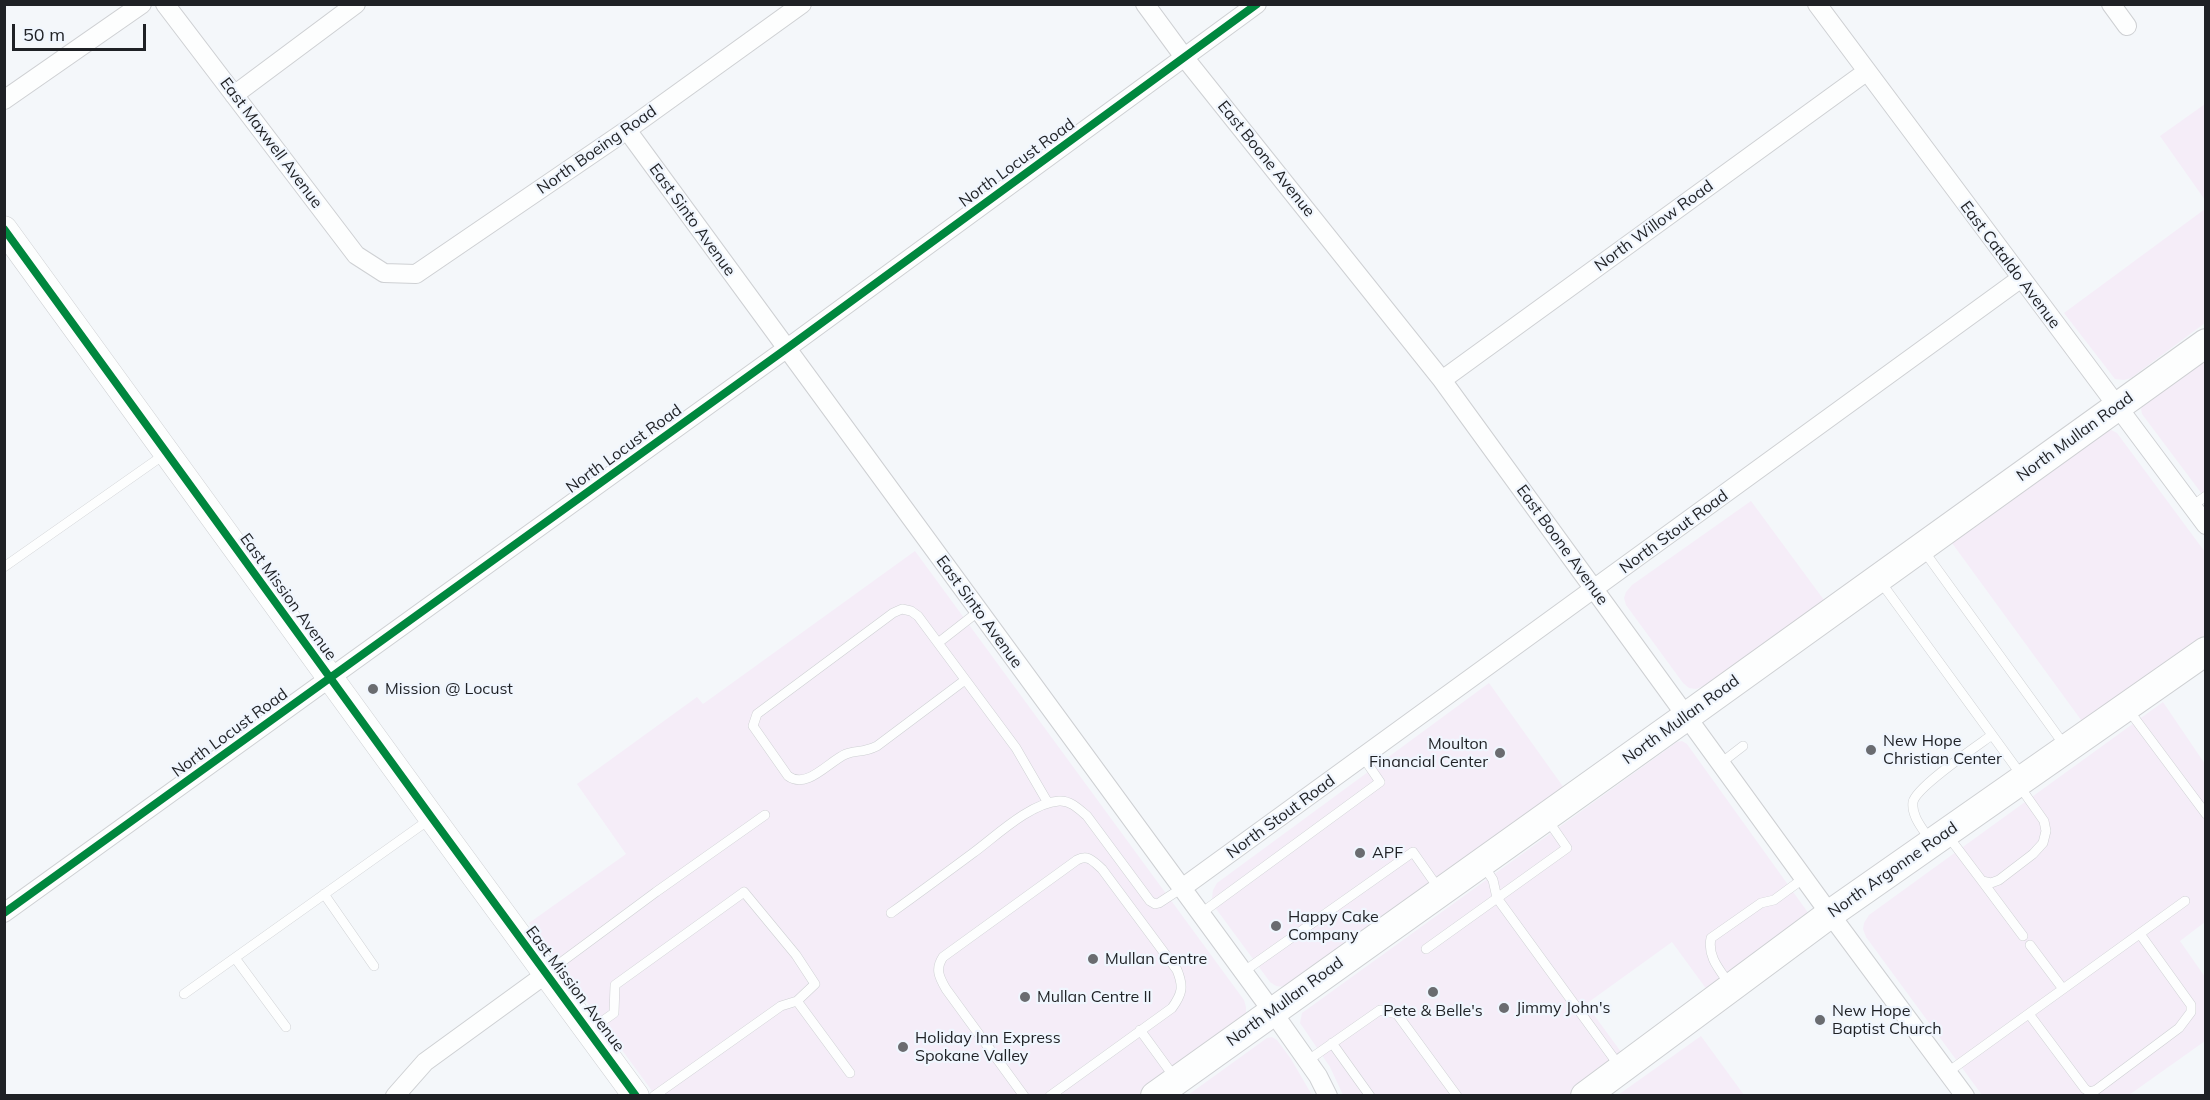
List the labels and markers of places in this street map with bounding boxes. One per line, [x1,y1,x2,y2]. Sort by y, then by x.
place label: Mission @ Locust [385,679,513,699]
marker: Mission @ Locust [366,682,380,696]
place label: New Hope Christian Center [1883,731,2002,769]
place label: Moulton Financial Center [1369,734,1488,772]
marker: New Hope Christian Center [1864,743,1878,757]
marker: Moulton Financial Center [1493,746,1507,760]
place label: APF [1372,843,1403,863]
marker: APF [1353,846,1367,860]
place label: Happy Cake Company [1288,907,1379,945]
marker: Happy Cake Company [1269,919,1283,933]
place label: Mullan Centre [1105,949,1207,969]
marker: Mullan Centre [1086,952,1100,966]
marker: Pete & Belle's [1426,985,1440,999]
place label: Mullan Centre II [1037,987,1152,1007]
marker: Mullan Centre II [1018,990,1032,1004]
place label: Jimmy John's [1516,998,1610,1018]
place label: Pete & Belle's [1383,1001,1483,1021]
marker: Jimmy John's [1497,1001,1511,1015]
place label: New Hope Baptist Church [1832,1001,1942,1039]
marker: New Hope Baptist Church [1813,1013,1827,1027]
place label: Holiday Inn Express Spokane Valley [915,1028,1061,1066]
marker: Holiday Inn Express Spokane Valley [896,1040,910,1054]

